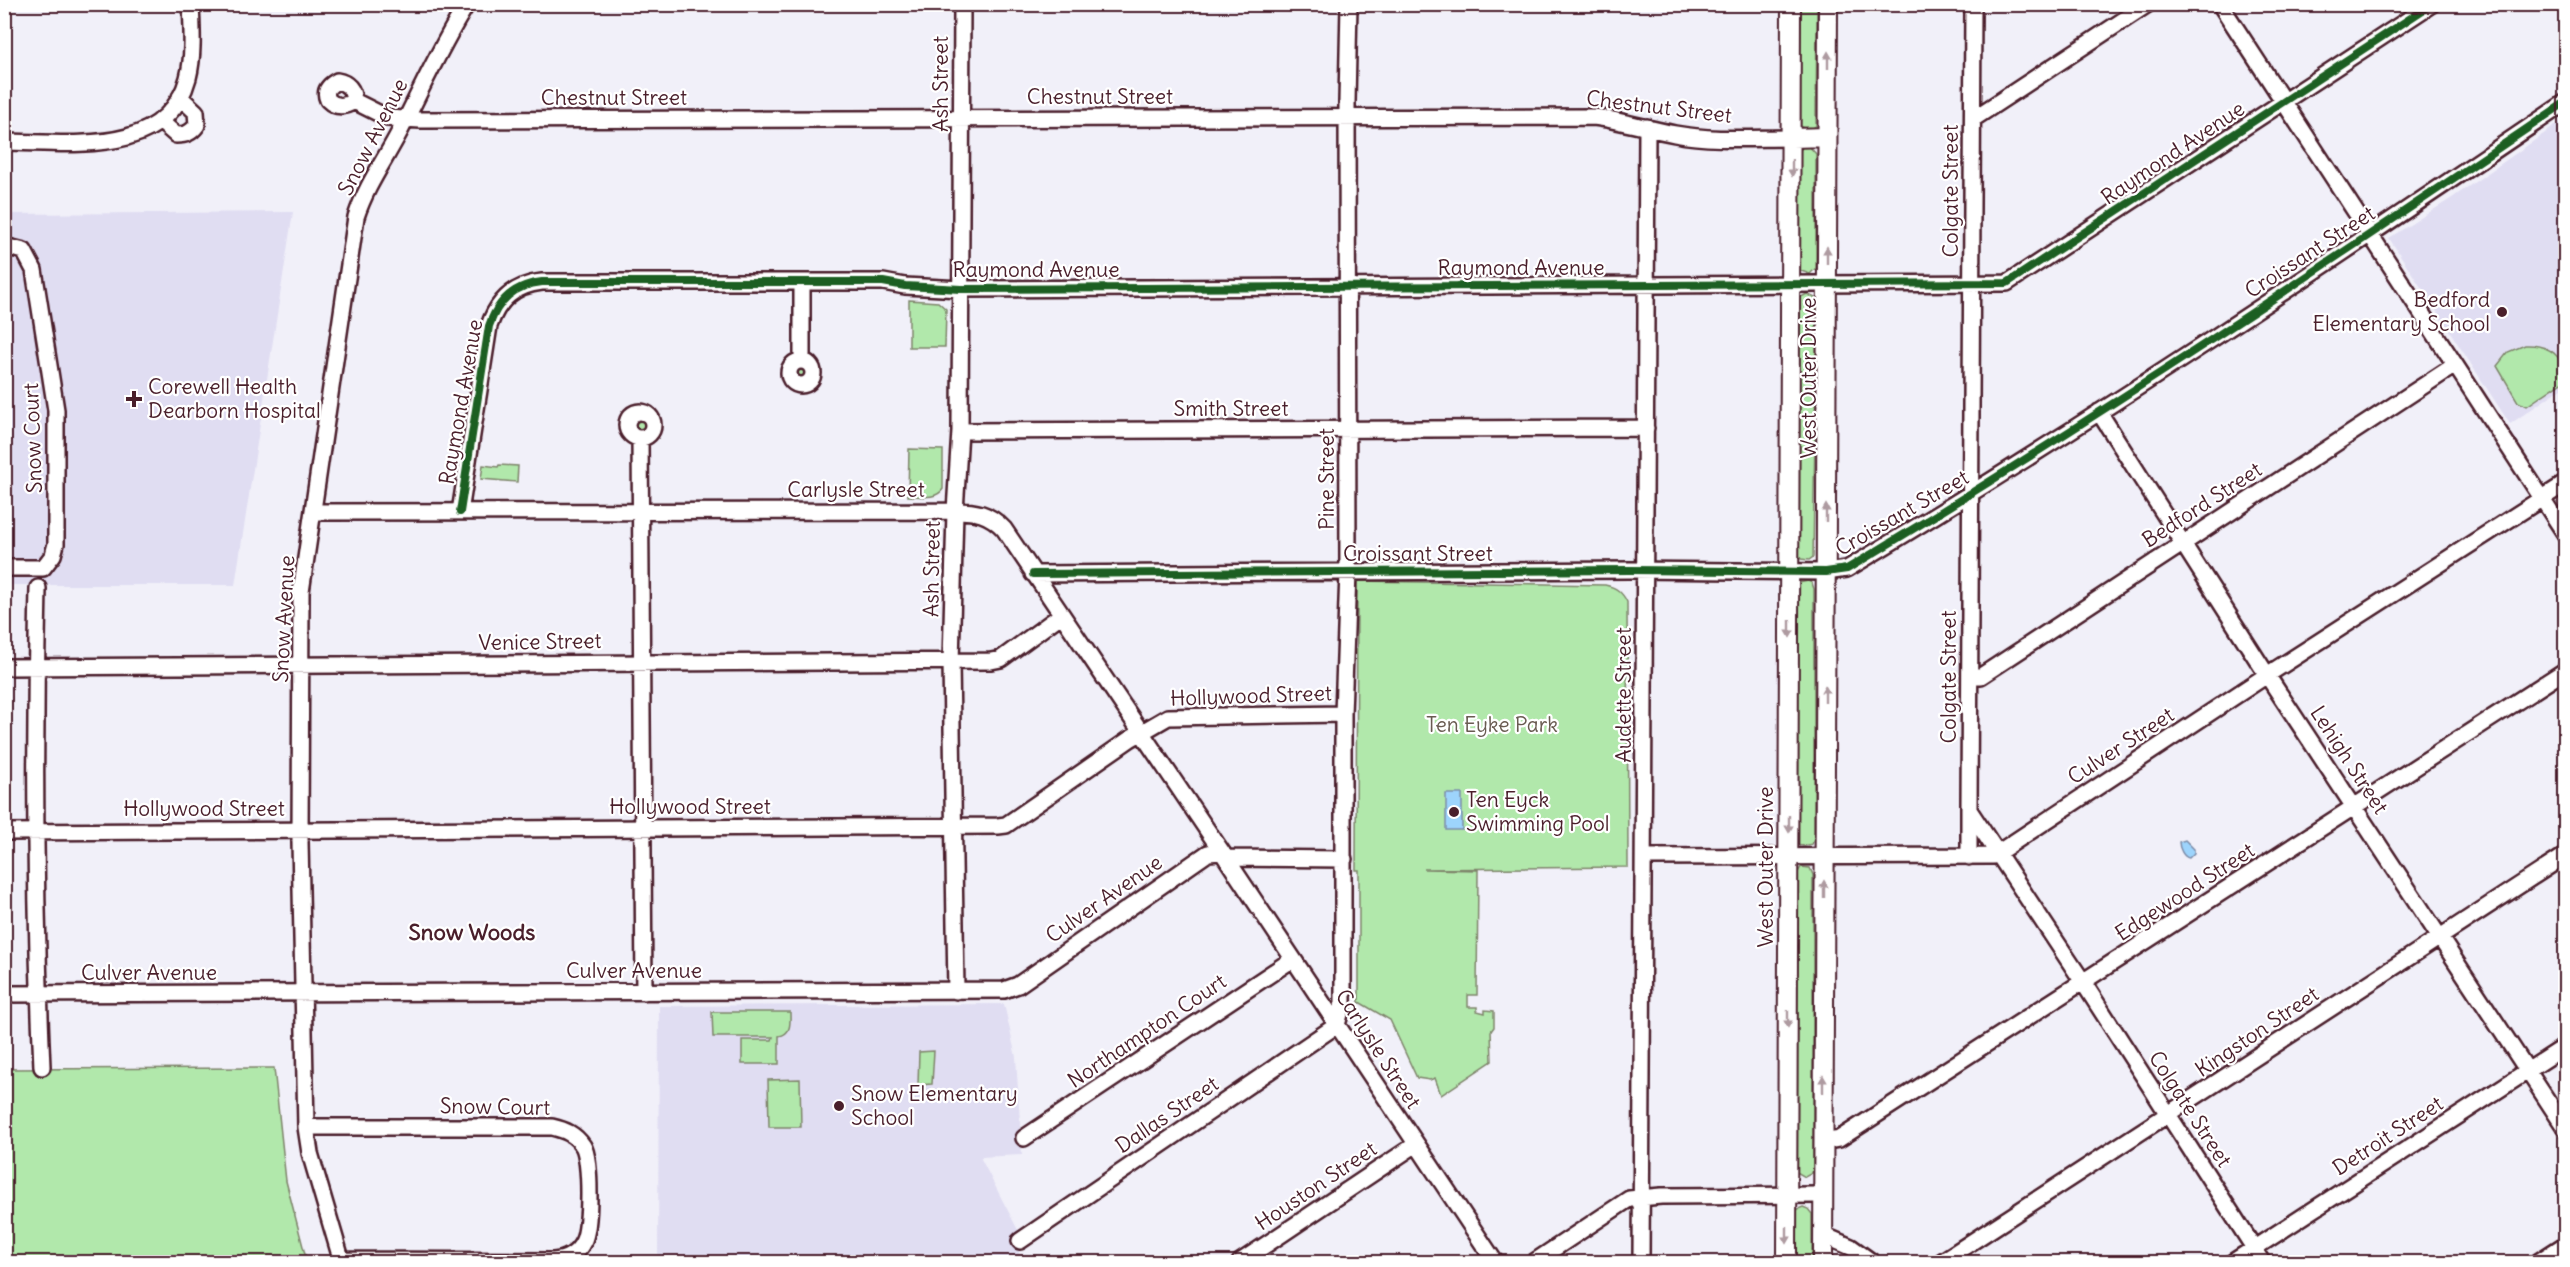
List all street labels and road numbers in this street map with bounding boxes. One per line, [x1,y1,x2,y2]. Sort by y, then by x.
street label: Ash Street [927,36,954,132]
street label: Snow Avenue [332,74,414,200]
street label: Chestnut Street [1027,83,1173,110]
street label: Chestnut Street [541,84,687,111]
street label: Chestnut Street [1585,84,1733,129]
street label: Raymond Avenue [2096,95,2250,211]
street label: Colgate Street [1937,124,1964,258]
street label: Croissant Street [2240,199,2380,304]
street label: Raymond Avenue [1437,254,1605,281]
street label: Raymond Avenue [952,256,1120,283]
street label: West Outer Drive [1795,297,1822,459]
street label: Raymond Avenue [433,317,488,487]
street label: Snow Court [17,382,48,494]
street label: Smith Street [1173,395,1289,422]
street label: Pine Street [1313,428,1340,530]
street label: Bedford Street [2137,456,2267,553]
street label: Croissant Street [1830,463,1973,562]
street label: Carlysle Street [787,476,925,503]
street label: Ash Street [917,521,946,617]
street label: Croissant Street [1343,540,1493,567]
street label: Snow Avenue [267,555,300,683]
street label: Colgate Street [1935,610,1962,744]
street label: Venice Street [478,627,602,656]
street label: Audette Street [1610,627,1637,763]
street label: Hollywood Street [1170,679,1332,712]
street label: Lehigh Street [2304,700,2394,819]
street label: Culver Street [2062,701,2179,790]
street label: West Outer Drive [1752,786,1779,948]
street label: Hollywood Street [609,793,771,820]
street label: Hollywood Street [123,795,285,822]
street label: Edgewood Street [2110,836,2260,947]
street label: Culver Avenue [1040,849,1167,949]
street label: Culver Avenue [566,957,702,984]
street label: Culver Avenue [81,959,217,986]
street label: Northampton Court [1062,968,1231,1094]
street label: Kingston Street [2190,980,2324,1083]
street label: Carlysle Street [1330,984,1427,1114]
street label: Colgate Street [2143,1046,2238,1172]
street label: Dallas Street [1110,1070,1224,1159]
street label: Detroit Street [2327,1090,2448,1181]
street label: Snow Court [440,1092,550,1121]
street label: Houston Street [1250,1135,1382,1236]

